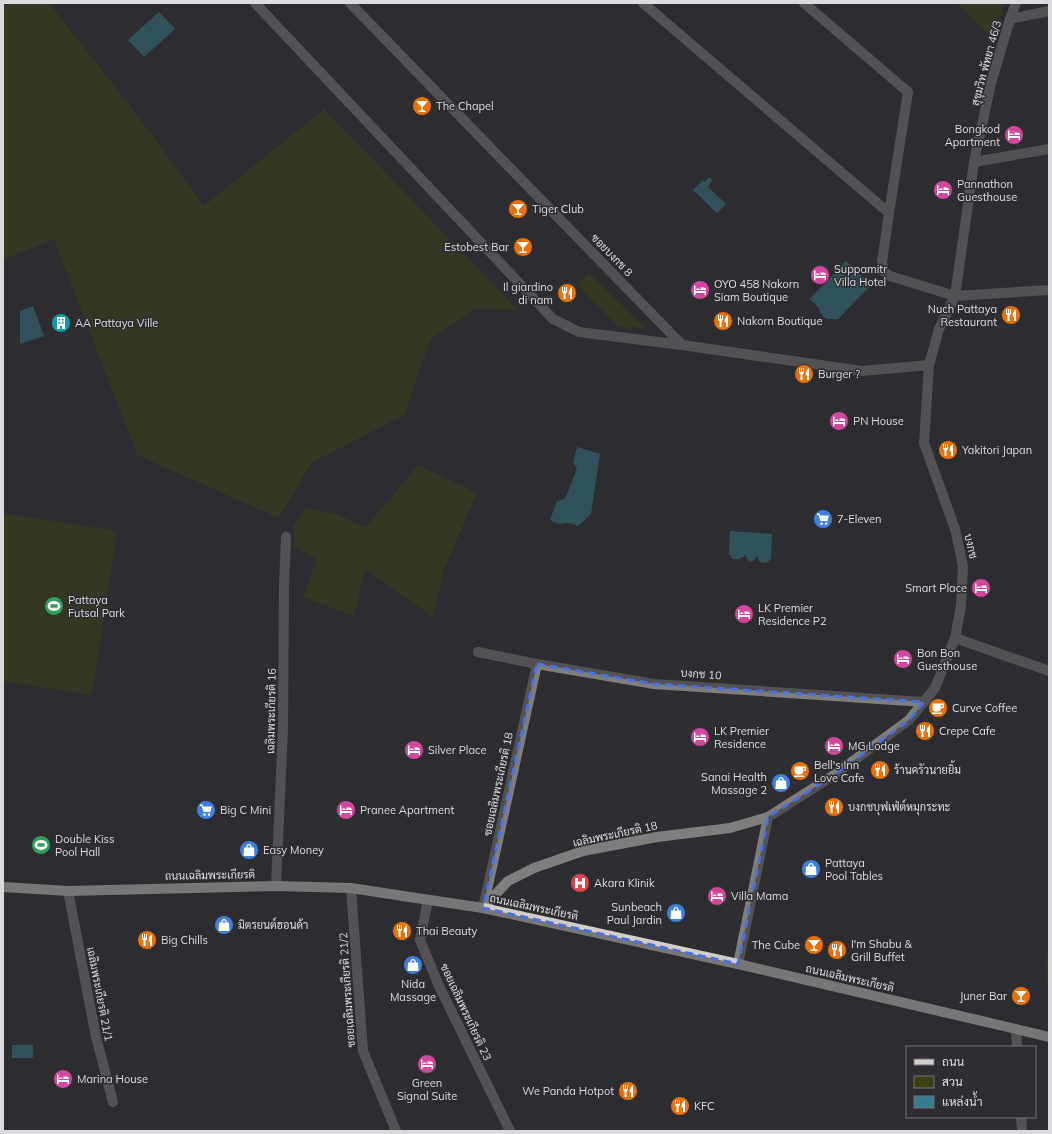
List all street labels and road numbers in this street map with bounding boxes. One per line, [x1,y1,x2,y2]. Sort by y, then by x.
street label: สุขุมวิท พัทยา 46/3 [968,19,1006,108]
street label: ซอยบงกช 8 [588,231,636,280]
street label: บงกช [961,532,981,560]
street label: บงกช 10 [680,666,722,682]
street label: เฉลิมพระเกียรติ 16 [262,667,279,754]
street label: ซอยเฉลิมพระเกียรติ 18 [479,730,516,837]
street label: เฉลิมพระเกียรติ 18 [571,817,659,850]
street label: ถนนเฉลิมพระเกียรติ [165,866,255,883]
street label: ถนนเฉลิมพระเกียรติ [488,890,580,923]
street label: ซอยเฉลิมพระเกียรติ 21/2 [335,932,358,1048]
street label: เฉลิมพระเกียรติ 21/1 [84,945,117,1042]
street label: ถนนเฉลิมพระเกียรติ [804,960,896,995]
street label: ซอยเฉลิมพระเกียรติ 23 [437,961,496,1063]

